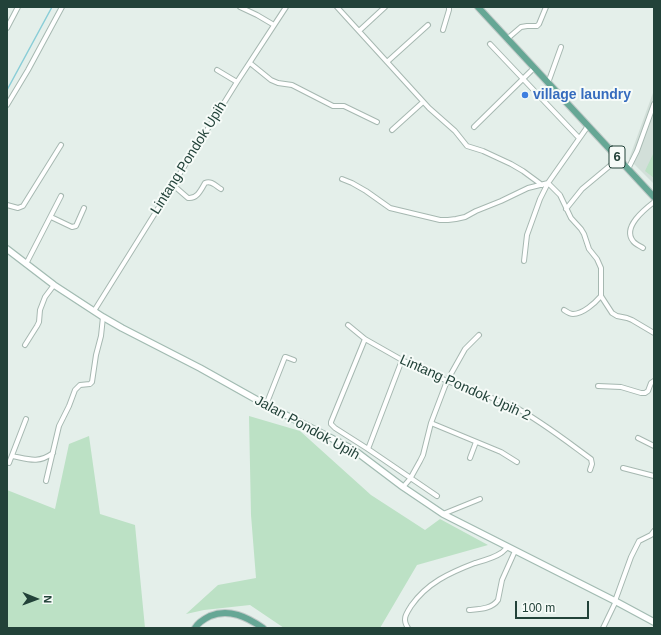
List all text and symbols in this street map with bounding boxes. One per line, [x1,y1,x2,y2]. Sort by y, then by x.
place label: village laundry [533,87,631,103]
marker: village laundry [520,90,530,100]
street label: Lintang Pondok Upih [147,98,231,218]
road number: 6 [609,146,625,168]
street label: Lintang Pondok Upih 2 [397,352,533,424]
street label: Jalan Pondok Upih [252,392,362,464]
north arrow [16,579,56,619]
scale bar [517,593,591,619]
text: N [42,595,54,603]
text: 100 m [522,601,555,615]

